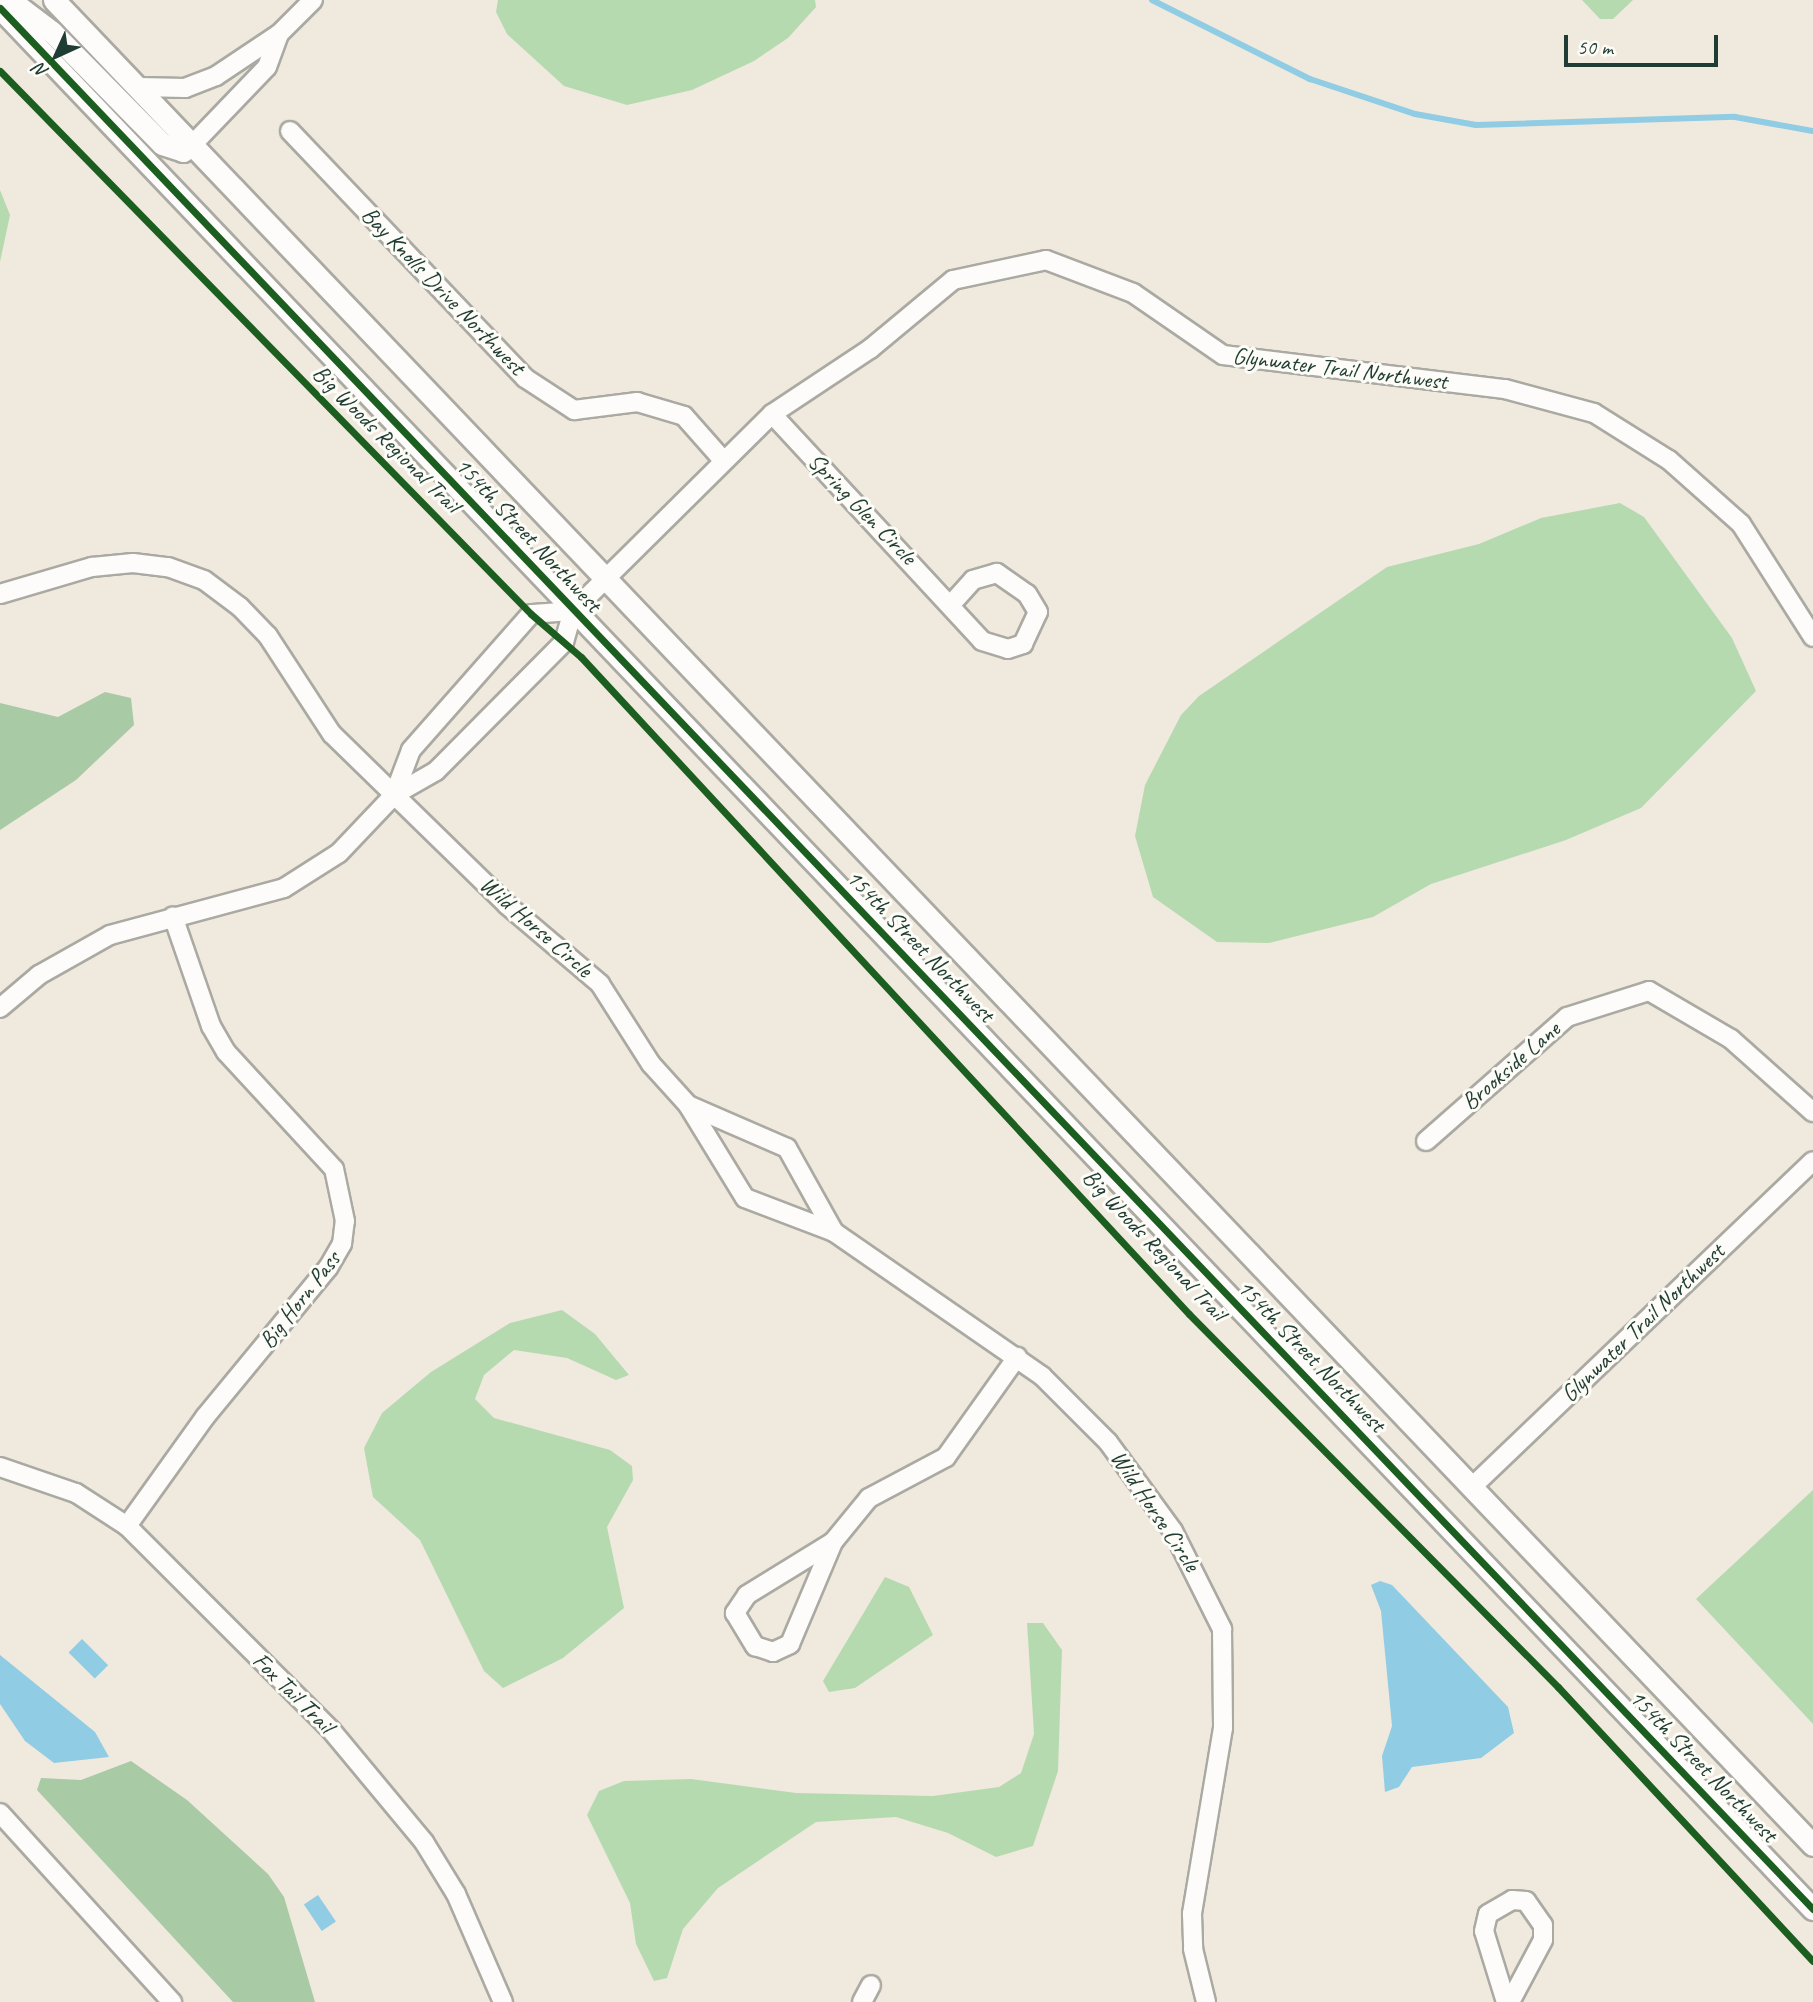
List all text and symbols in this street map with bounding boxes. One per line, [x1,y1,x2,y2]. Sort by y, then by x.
north arrow [21,21,91,91]
scale bar [1568,21,1722,65]
text: 50 m [1577,34,1613,60]
text: N [29,58,54,83]
street label: Bay Knolls Drive Northwest [355,200,531,382]
street label: Glynwater Trail Northwest [1230,341,1450,397]
street label: Big Woods Regional Trail [306,359,466,519]
street label: Spring Glen Circle [802,447,922,571]
street label: 154th Street Northwest [449,451,607,619]
street label: 154th Street Northwest [840,863,1000,1029]
street label: Wild Horse Circle [474,871,598,983]
street label: Brookside Lane [1456,1015,1566,1117]
street label: Big Woods Regional Trail [1076,1162,1232,1328]
street label: Glynwater Trail Northwest [1555,1237,1731,1409]
street label: Big Horn Pass [253,1246,347,1354]
street label: 154th Street Northwest [1231,1273,1391,1439]
street label: Wild Horse Circle [1104,1445,1206,1577]
street label: Fox Tail Trail [246,1646,340,1740]
street label: 154th Street Northwest [1623,1683,1783,1849]

